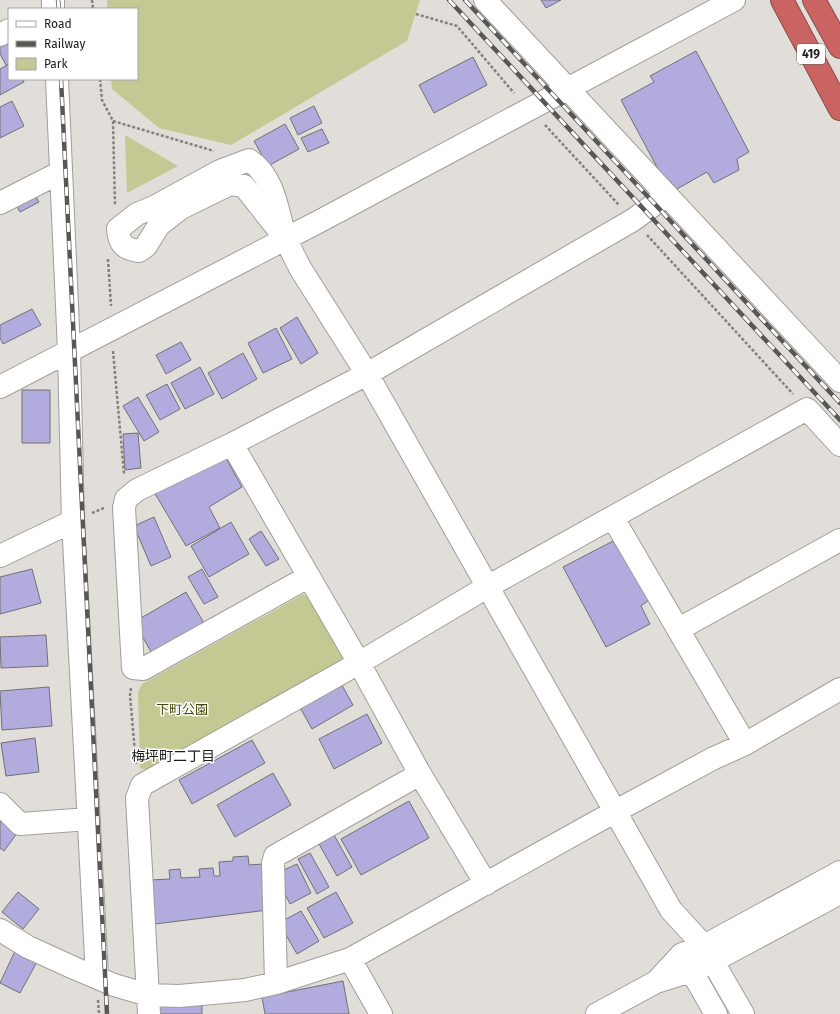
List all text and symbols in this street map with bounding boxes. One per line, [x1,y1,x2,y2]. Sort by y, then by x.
legend [8,8,138,80]
text: Road [44,17,72,31]
text: Railway [44,37,85,51]
road number: 419 [797,44,825,64]
text: Park [44,57,68,71]
park label: 下町公園 [156,702,208,717]
district label: 梅坪町二丁目 [131,748,215,765]

